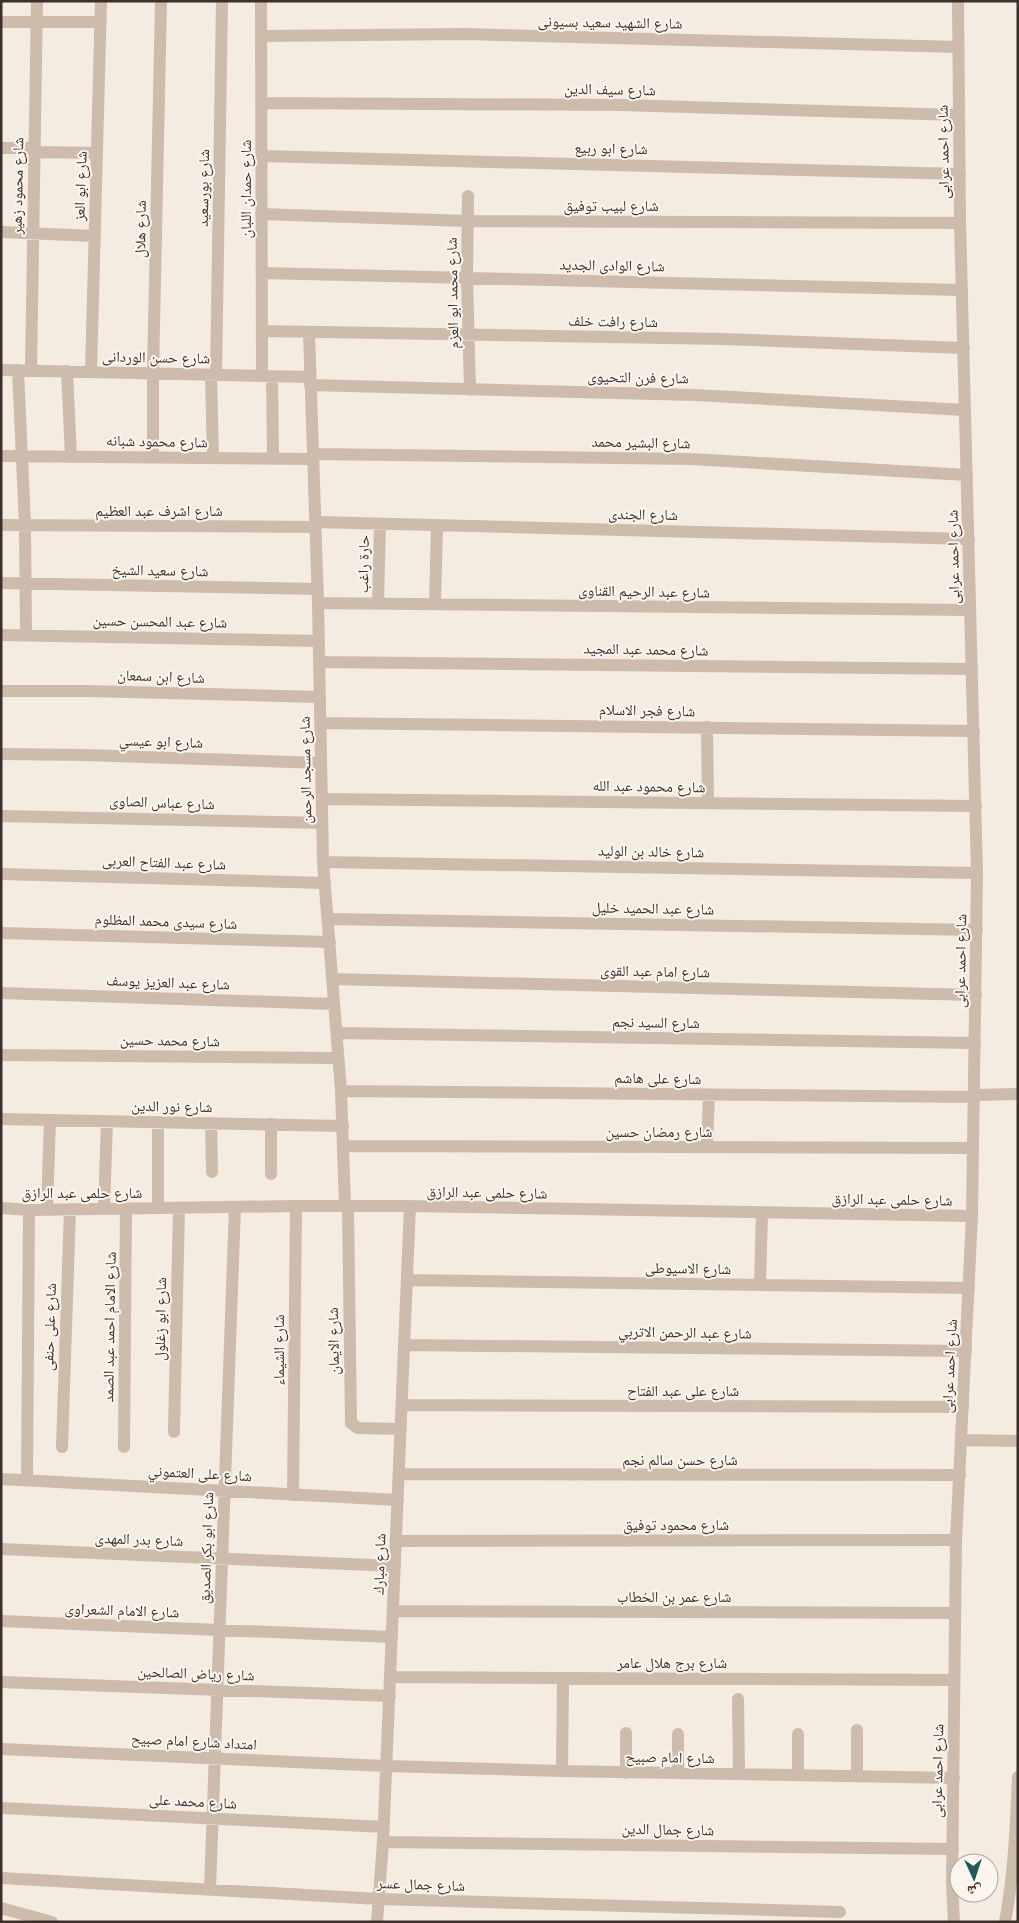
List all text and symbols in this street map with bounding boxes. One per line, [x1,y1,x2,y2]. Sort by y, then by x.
street label: شارع الشهيد سعيد بسيونى [537,11,683,34]
street label: شارع سيف الدين [564,79,656,100]
street label: شارع احمد عرابى [933,104,954,199]
street label: شارع محمود زهير [7,137,28,236]
street label: شارع ابو ربيع [574,138,648,159]
street label: شارع حمدان اللبان [236,139,256,238]
street label: شارع بورسعيد [193,149,214,227]
street label: شارع ابو العز [69,151,92,222]
street label: شارع لبيب توفيق [563,196,659,216]
street label: شارع هلال [130,200,151,258]
street label: شارع محمد ابو العزم [442,237,463,349]
street label: شارع الوادى الجديد [559,255,665,276]
street label: شارع رافت خلف [568,311,658,332]
street label: شارع حسن الوردانى [102,347,210,368]
street label: شارع فرن التحيوى [587,367,689,388]
street label: شارع محمود شبانه [106,431,208,452]
street label: شارع البشير محمد [591,432,691,453]
street label: شارع اشرف عبد العظيم [95,501,223,521]
street label: شارع الجندى [608,504,678,525]
street label: شارع احمد عرابى [943,509,964,604]
street label: حارة راغب [353,534,373,593]
street label: شارع سعيد الشيخ [111,560,209,581]
street label: شارع عبد الرحيم القناوى [578,580,710,603]
street label: شارع عبد المحسن حسين [92,610,228,633]
street label: شارع محمد عبد المجيد [583,638,709,661]
street label: شارع ابن سمعان [117,665,205,688]
street label: شارع فجر الاسلام [599,700,695,721]
street label: شارع مسجد الرحمن [295,716,316,824]
street label: شارع ابو عيسي [118,730,204,755]
street label: شارع محمود عبد الله [592,776,706,797]
street label: شارع عباس الصاوى [109,791,215,814]
street label: شارع خالد بن الوليد [598,841,704,862]
street label: شارع عبد الفتاح العربى [102,850,226,875]
street label: شارع عبد الحميد خليل [592,897,714,920]
street label: شارع سيدى محمد المظلوم [94,909,238,934]
street label: شارع احمد عرابى [950,914,971,1008]
street label: شارع امام عبد القوى [600,961,710,982]
street label: شارع عبد العزيز يوسف [106,970,230,995]
street label: شارع السيد نجم [612,1012,700,1033]
street label: شارع محمد حسين [120,1030,220,1051]
street label: شارع على هاشم [614,1068,702,1089]
street label: شارع نور الدين [131,1096,213,1117]
street label: شارع رمضان حسين [606,1122,713,1142]
street label: شارع حلمى عبد الرازق [426,1181,548,1204]
street label: شارع حلمى عبد الرازق [22,1183,143,1203]
street label: شارع حلمى عبد الرازق [831,1188,953,1211]
street label: شارع الامام احمد عبد الصمد [98,1251,121,1403]
street label: شارع الاسيوطى [645,1258,731,1279]
street label: شارع ابو زغلول [150,1277,171,1361]
street label: شارع على حنفى [38,1283,61,1371]
street label: شارع الايمان [323,1307,344,1375]
street label: شارع الشيماء [269,1314,289,1386]
street label: شارع احمد عرابى [937,1318,962,1414]
street label: شارع عبد الرحمن الاتربي [618,1321,752,1345]
street label: شارع على عبد الفتاح [627,1381,739,1401]
street label: شارع حسن سالم نجم [622,1450,738,1470]
street label: شارع على العتموني [147,1461,253,1488]
street label: شارع ابو بكر الصديق [195,1491,218,1605]
street label: شارع محمود توفيق [623,1515,729,1535]
street label: شارع بدر المهدى [94,1528,184,1551]
street label: شارع مبارك [368,1533,391,1595]
street label: شارع عمر بن الخطاب [617,1587,731,1607]
street label: شارع الامام الشعراوى [64,1599,180,1622]
street label: شارع برج هلال عامر [616,1653,727,1673]
street label: شارع رياض الصالحين [137,1661,255,1686]
street label: شارع احمد عرابى [927,1724,948,1818]
street label: امتداد شارع امام صبيح [130,1728,257,1755]
street label: شارع امام صبيح [625,1747,715,1768]
street label: شارع محمد على [148,1789,238,1814]
street label: شارع جمال الدين [622,1819,715,1840]
north arrow [949,1853,999,1903]
street label: شارع جمال عسر [375,1873,466,1896]
text: ش [967,1882,983,1900]

